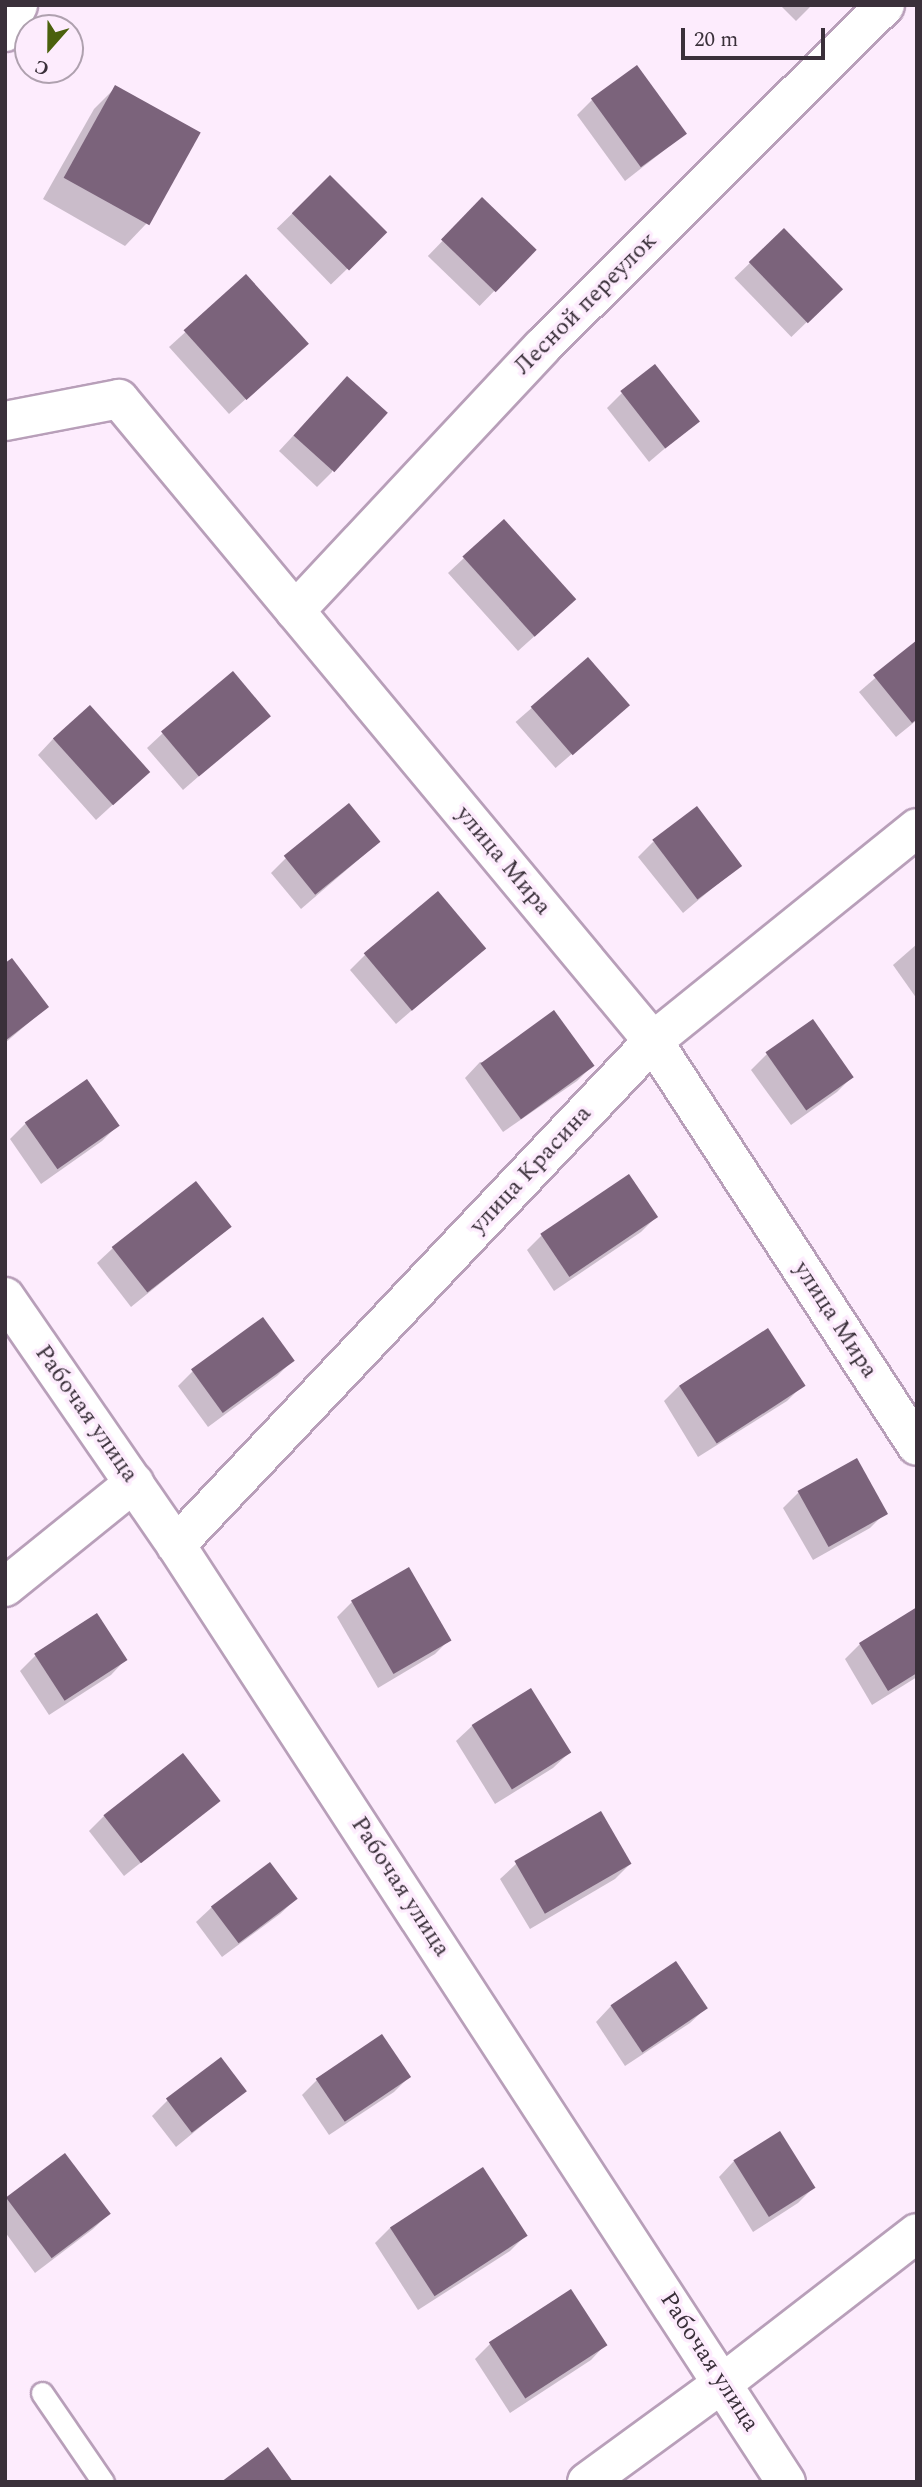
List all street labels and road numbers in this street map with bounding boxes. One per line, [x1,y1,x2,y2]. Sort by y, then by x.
street label: Лесной переулок [509,227,663,381]
street label: улица Мира [449,801,557,921]
street label: улица Красина [464,1100,598,1240]
street label: улица Мира [787,1256,883,1384]
street label: Рабочая улица [28,1340,144,1488]
street label: Рабочая улица [344,1812,456,1962]
street label: Рабочая улица [653,2287,765,2437]

